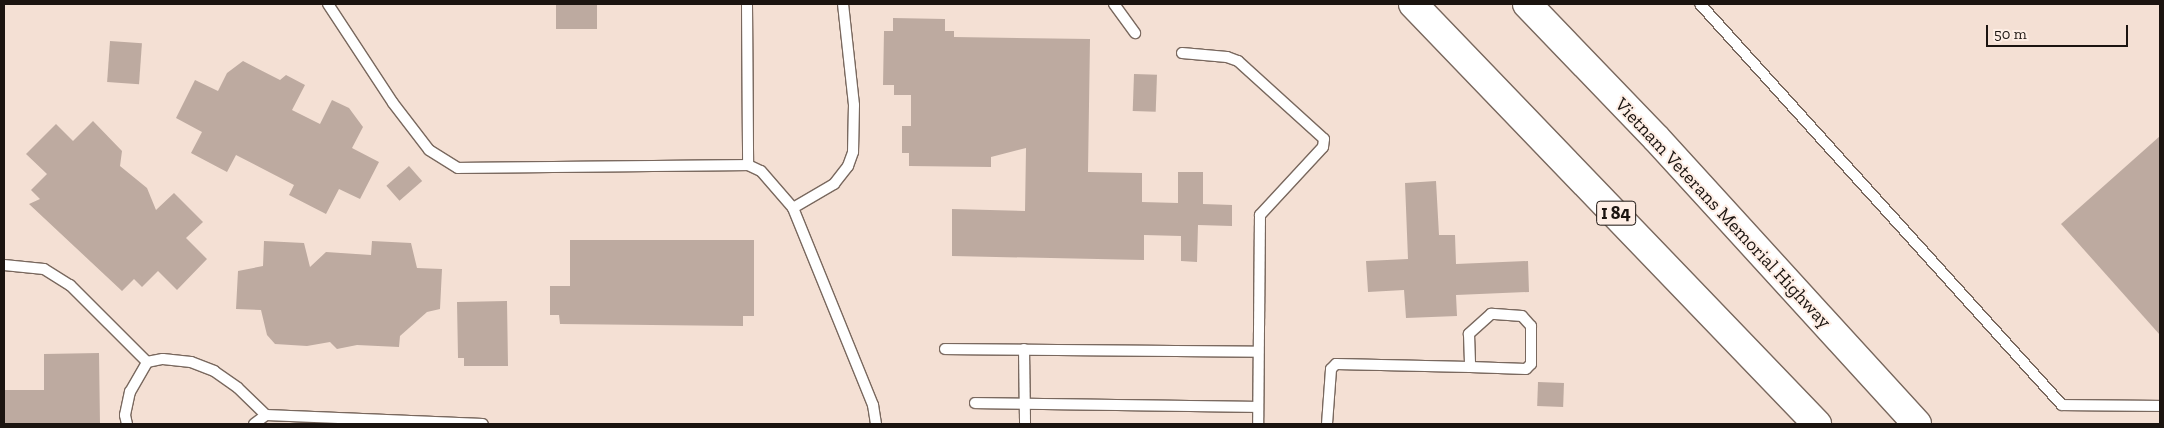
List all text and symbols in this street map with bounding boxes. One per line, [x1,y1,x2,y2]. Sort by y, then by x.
scale bar [1989,15,2132,47]
text: 50 m [1994,25,2027,43]
street label: Vietnam Veterans Memorial Highway [1610,93,1836,333]
road number: I 84 [1596,198,1636,228]

